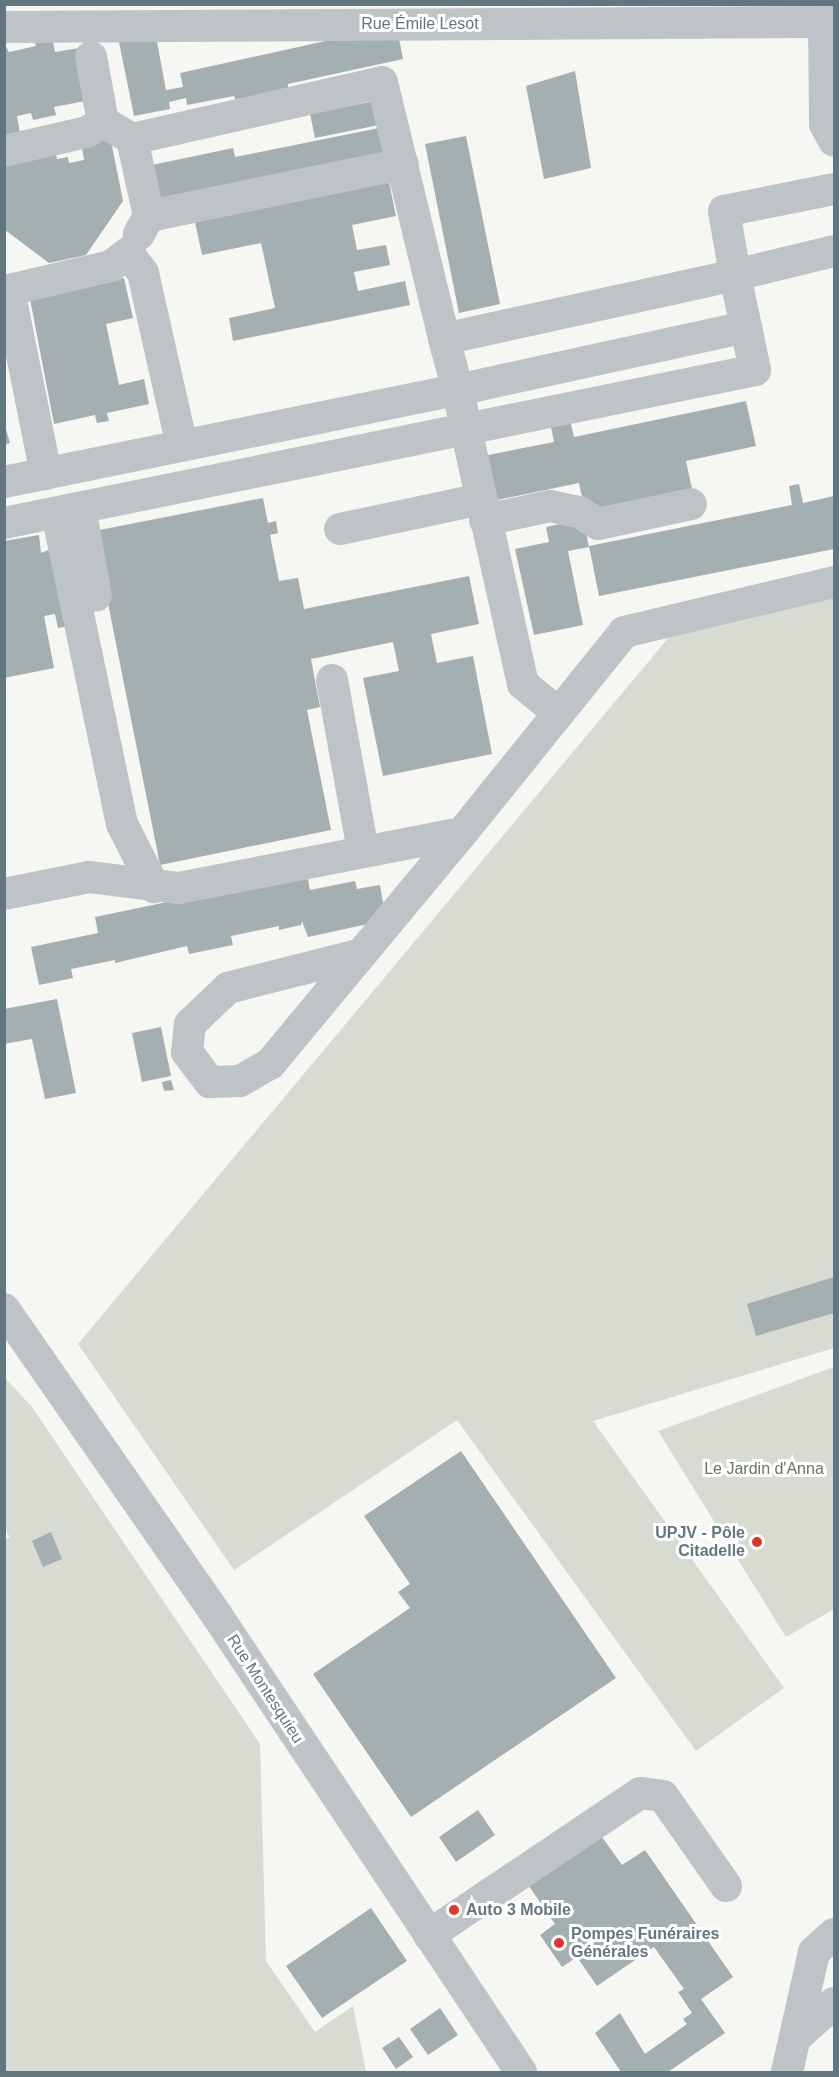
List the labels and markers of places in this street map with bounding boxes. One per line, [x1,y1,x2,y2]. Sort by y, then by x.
place label: UPJV - Pôle Citadelle [655,1523,745,1561]
marker: UPJV - Pôle Citadelle [750,1535,764,1549]
place label: Auto 3 Mobile [466,1900,571,1920]
marker: Auto 3 Mobile [447,1903,461,1917]
place label: Pompes Funéraires Générales [571,1924,720,1962]
marker: Pompes Funéraires Générales [552,1936,566,1950]

